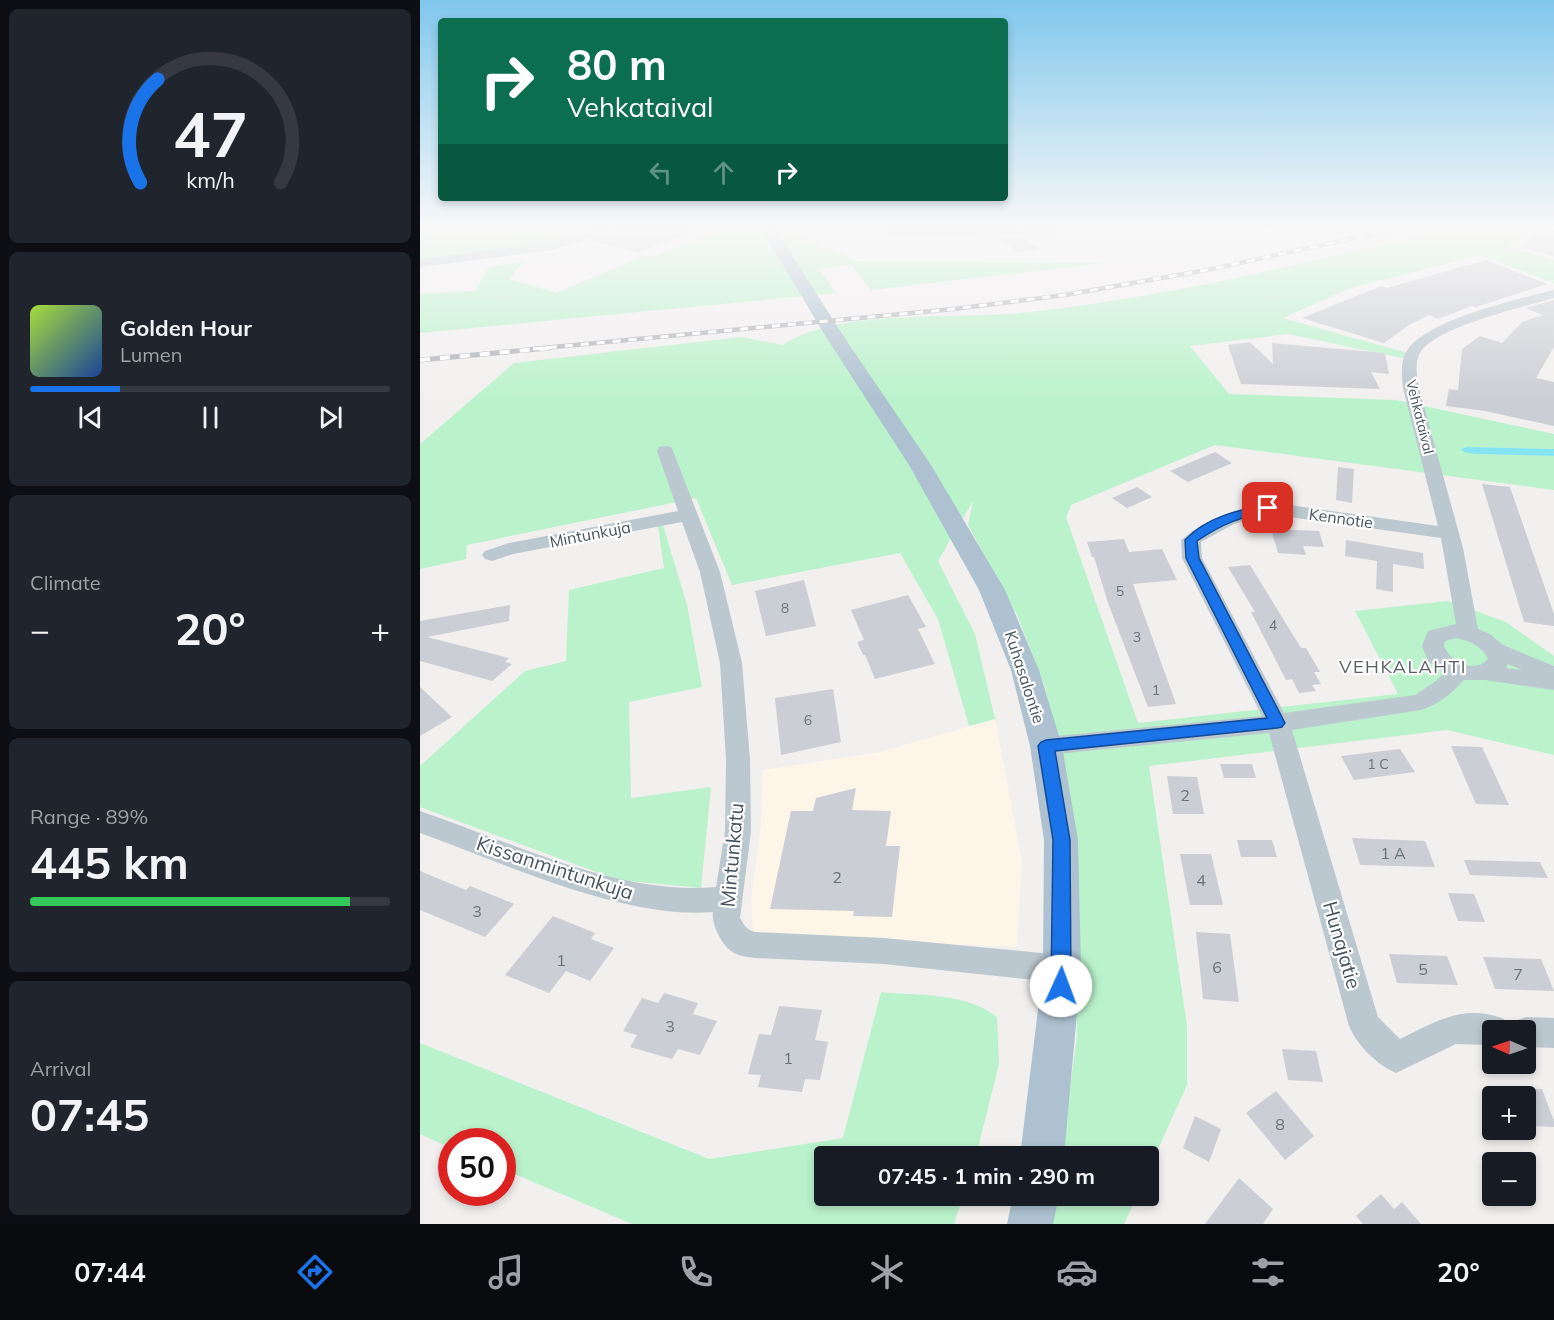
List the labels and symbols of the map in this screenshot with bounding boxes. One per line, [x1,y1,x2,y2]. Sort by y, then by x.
street label: Vehkataival [1402,378,1438,456]
pin [1242,482,1293,533]
street label: Kennotie [1308,504,1374,532]
street label: Mintunkuja [548,516,632,552]
house number: 5 [1116,582,1124,600]
house number: 8 [781,599,789,617]
house number: 4 [1269,616,1278,634]
street label: Kuhasalontie [1001,628,1049,726]
house number: 3 [1133,628,1141,646]
district label: VEHKALAHTI [1339,655,1467,678]
house number: 1 [1152,681,1160,699]
house number: 6 [804,711,812,729]
house number: 1 C [1367,755,1389,773]
house number: 2 [1180,785,1190,805]
street label: Mintunkatu [714,802,749,908]
street label: Kissanmintunkuja [473,830,637,905]
house number: 1 A [1380,843,1406,863]
house number: 2 [832,867,842,887]
house number: 4 [1196,870,1206,890]
street label: Hunajatie [1318,898,1367,992]
house number: 3 [472,901,482,921]
house number: 1 [556,950,566,970]
position arrow [1029,954,1093,1018]
house number: 6 [1212,957,1222,977]
house number: 5 [1418,959,1428,979]
house number: 7 [1513,964,1523,984]
house number: 3 [665,1016,675,1036]
north arrow [1482,1020,1536,1074]
house number: 1 [783,1048,793,1068]
house number: 8 [1275,1114,1285,1134]
speed limit sign: 50 [438,1128,516,1206]

